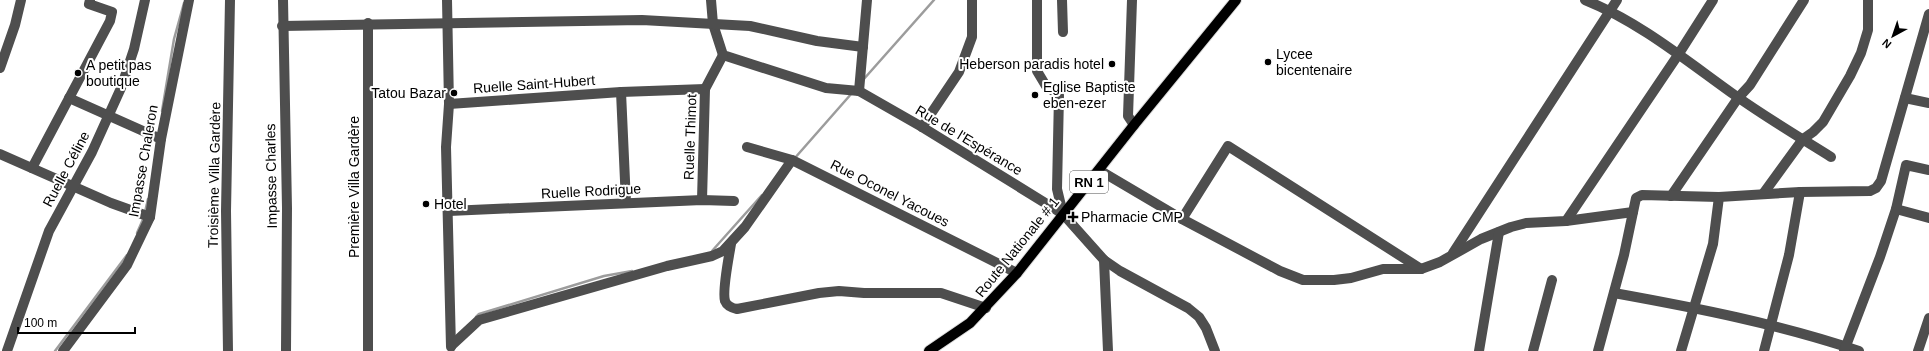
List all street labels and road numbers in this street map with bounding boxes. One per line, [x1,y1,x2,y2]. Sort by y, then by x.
street label: Ruelle Saint-Hubert [473,72,596,96]
street label: Ruelle Thimot [681,94,700,180]
street label: Troisième Villa Gardère [205,102,223,248]
street label: Rue de l'Espérance [913,102,1025,178]
street label: Impasse Chaleron [125,104,161,218]
street label: Première Villa Gardère [346,116,362,258]
street label: Impasse Charles [262,123,280,229]
street label: Ruelle Céline [39,128,93,210]
street label: Rue Oconel Yacoues [828,156,952,230]
road number: RN 1 [1070,171,1108,193]
street label: Ruelle Rodrigue [540,180,642,202]
street label: Route Nationale # 1 [972,194,1062,300]

